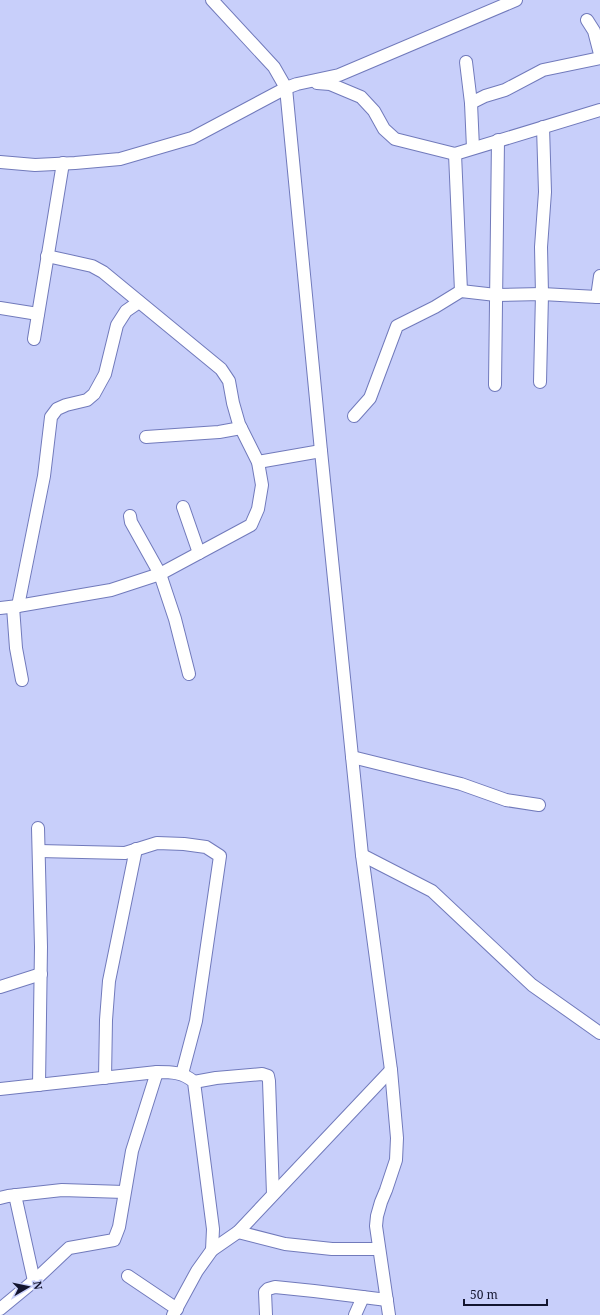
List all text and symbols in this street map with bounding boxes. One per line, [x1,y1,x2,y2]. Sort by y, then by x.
north arrow [8,1267,48,1307]
text: N [30,1280,47,1291]
scale bar [464,1281,547,1307]
text: 50 m [470,1286,498,1303]

